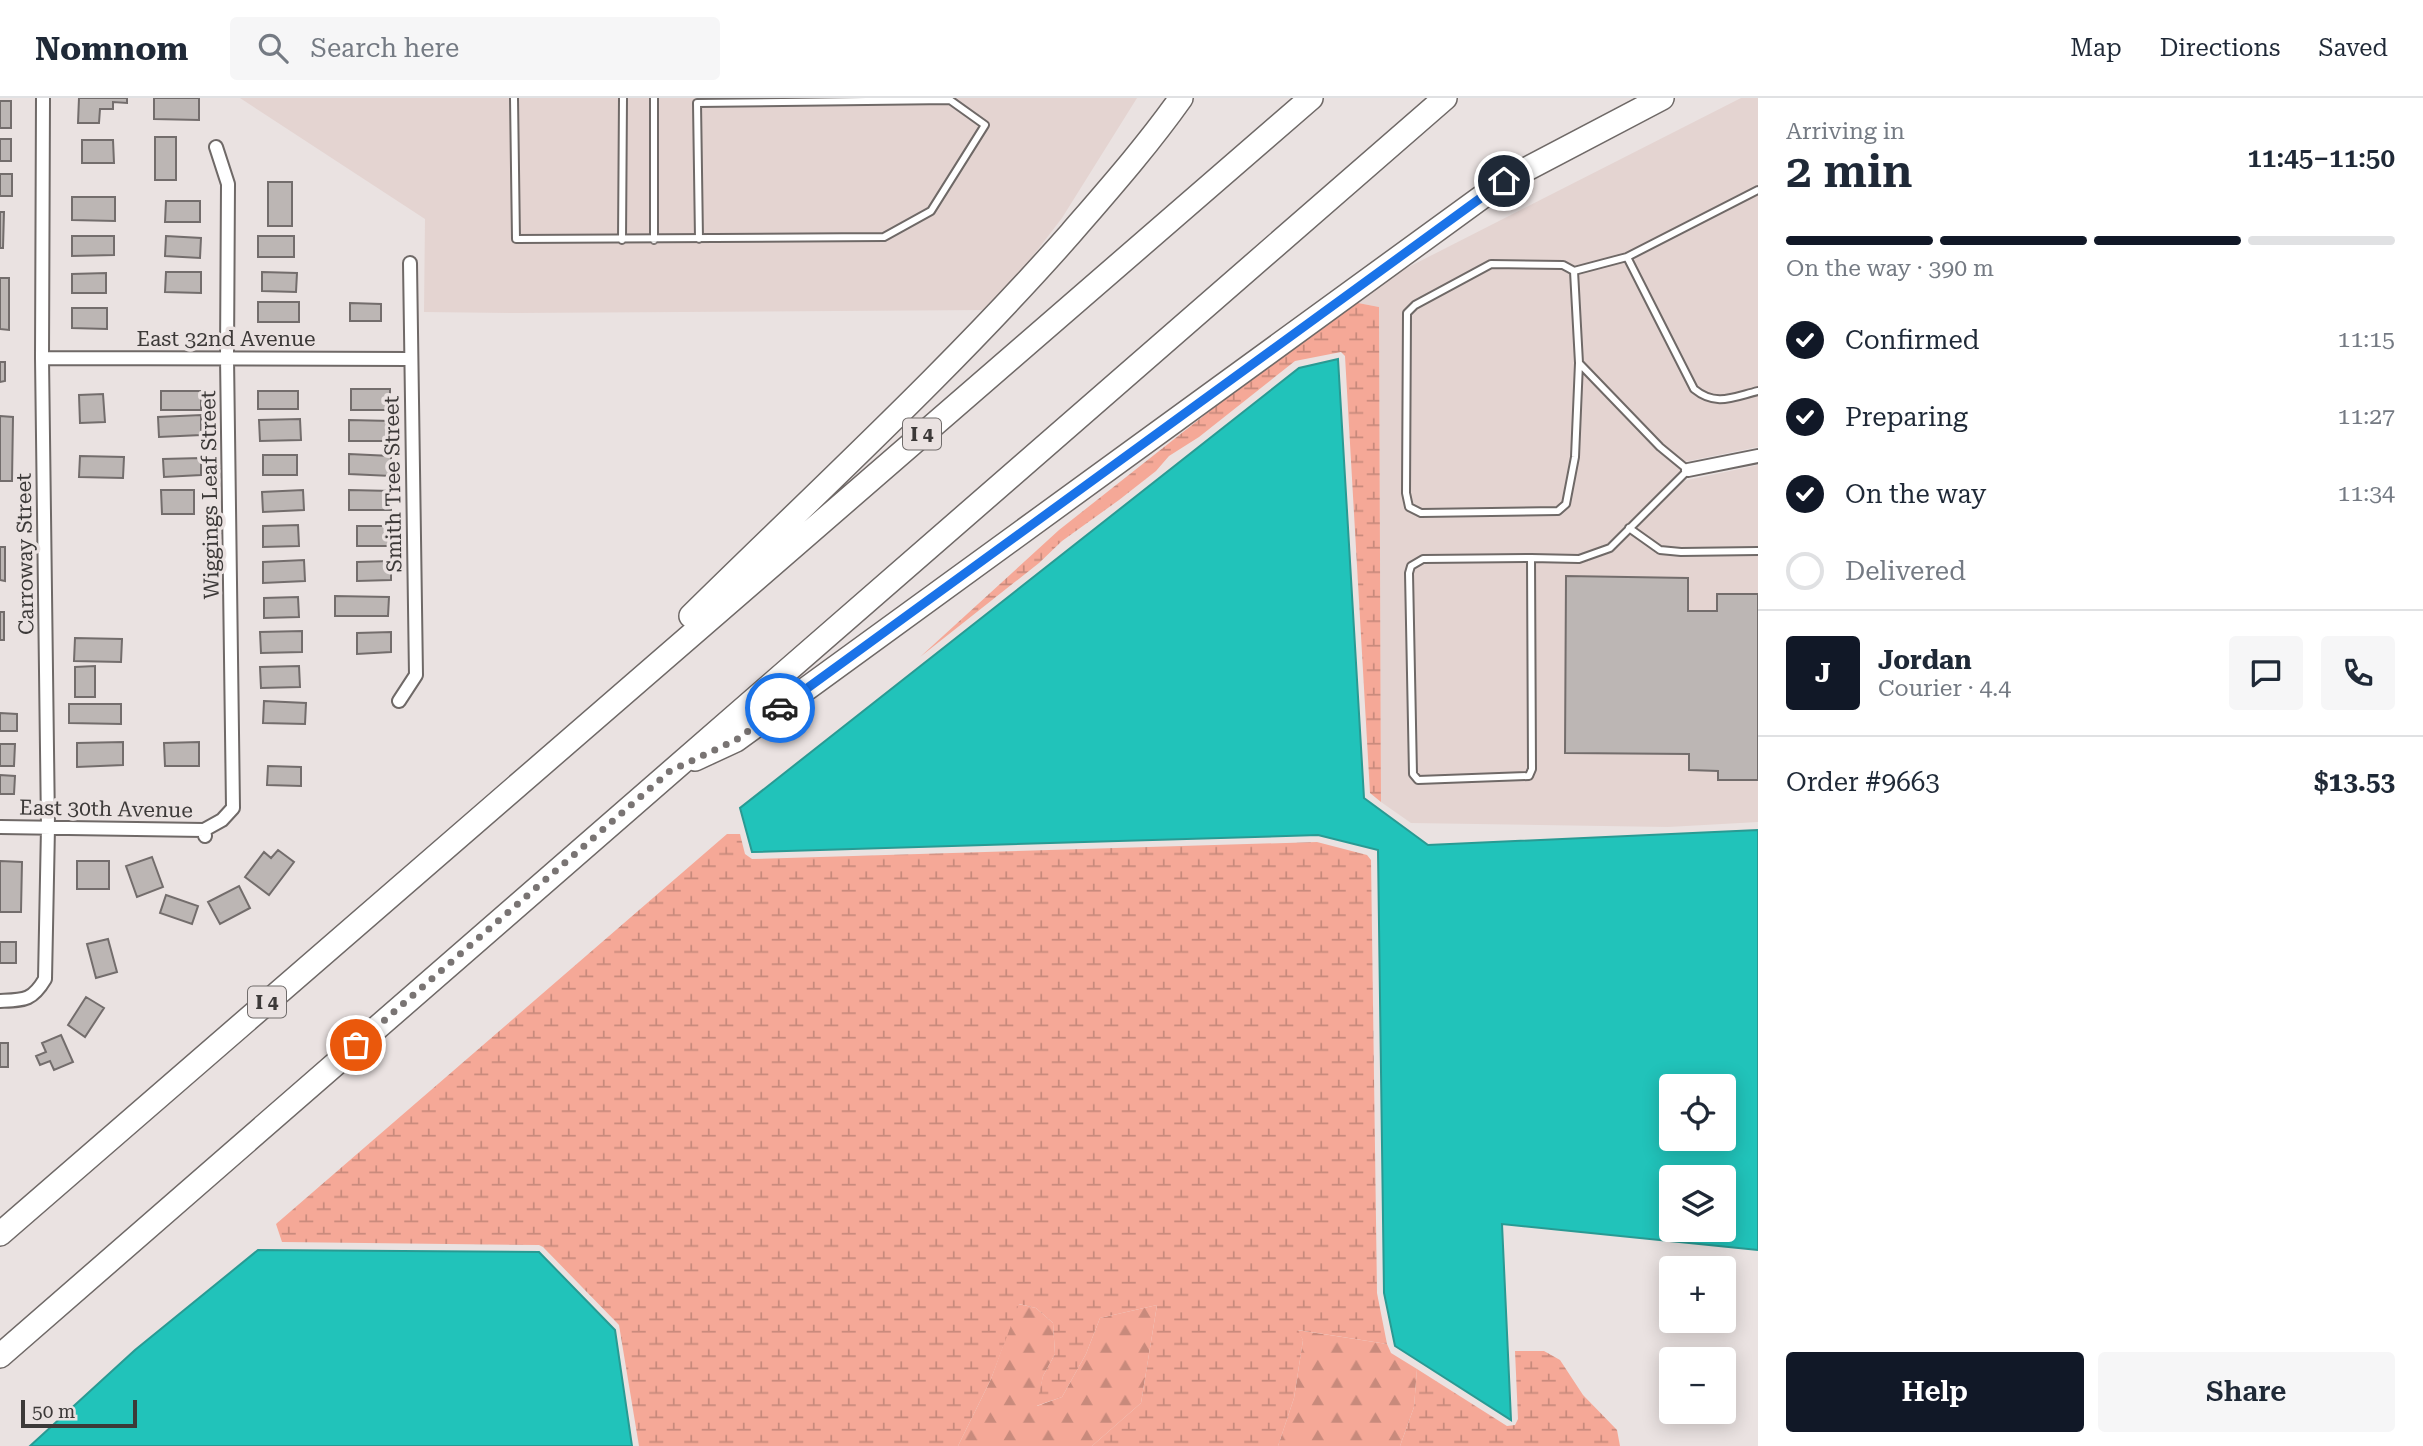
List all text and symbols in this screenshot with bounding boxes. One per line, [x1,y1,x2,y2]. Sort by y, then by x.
search box [230,17,720,80]
text: Nomnom [35,29,188,68]
icon: search [254,29,292,67]
text: Search here [310,33,459,63]
text: Map [2070,34,2122,62]
text: Directions [2160,34,2280,62]
text: Saved [2318,34,2388,62]
text: Arriving in [1786,118,1905,145]
text: 11:45–11:50 [2247,143,2395,173]
text: 2 min [1786,144,1913,198]
pin [1474,151,1534,211]
icon: home [1485,162,1523,200]
text: On the way · 390 m [1786,255,1994,282]
icon: check [1786,321,1824,359]
text: Confirmed [1845,325,1980,355]
text: 11:15 [2338,326,2395,353]
street label: East 32nd Avenue [136,327,316,351]
street label: Wiggings Leaf Street [196,390,224,600]
street label: Smith Tree Street [379,395,407,573]
icon: check [1786,398,1824,436]
text: Preparing [1845,402,1968,432]
text: 11:27 [2338,403,2395,430]
road number: I 4 [903,418,941,450]
street label: Carroway Street [12,473,38,635]
icon: check [1786,475,1824,513]
text: On the way [1845,479,1986,509]
text: 11:34 [2338,480,2395,507]
text: Delivered [1845,556,1966,586]
button: chat [2229,636,2303,710]
button: phone [2321,636,2395,710]
text: Jordan [1878,645,1972,675]
text: J [1815,658,1831,688]
courier [745,673,815,743]
text: Courier · 4.4 [1878,675,2011,702]
icon: car [761,689,799,727]
text: Order #9663 [1786,767,1940,797]
text: $13.53 [2314,767,2395,797]
street label: East 30th Avenue [19,795,193,823]
road number: I 4 [248,986,286,1018]
pin [326,1015,386,1075]
icon: bag [337,1026,375,1064]
map controls [1659,1074,1736,1424]
button: locate [1659,1074,1736,1151]
button: layers [1659,1165,1736,1242]
button: + [1659,1256,1736,1333]
button: − [1659,1347,1736,1424]
button: Help [1786,1352,2084,1432]
button: Share [2098,1352,2395,1432]
scale bar [21,1397,136,1429]
text: 50 m [32,1400,75,1423]

